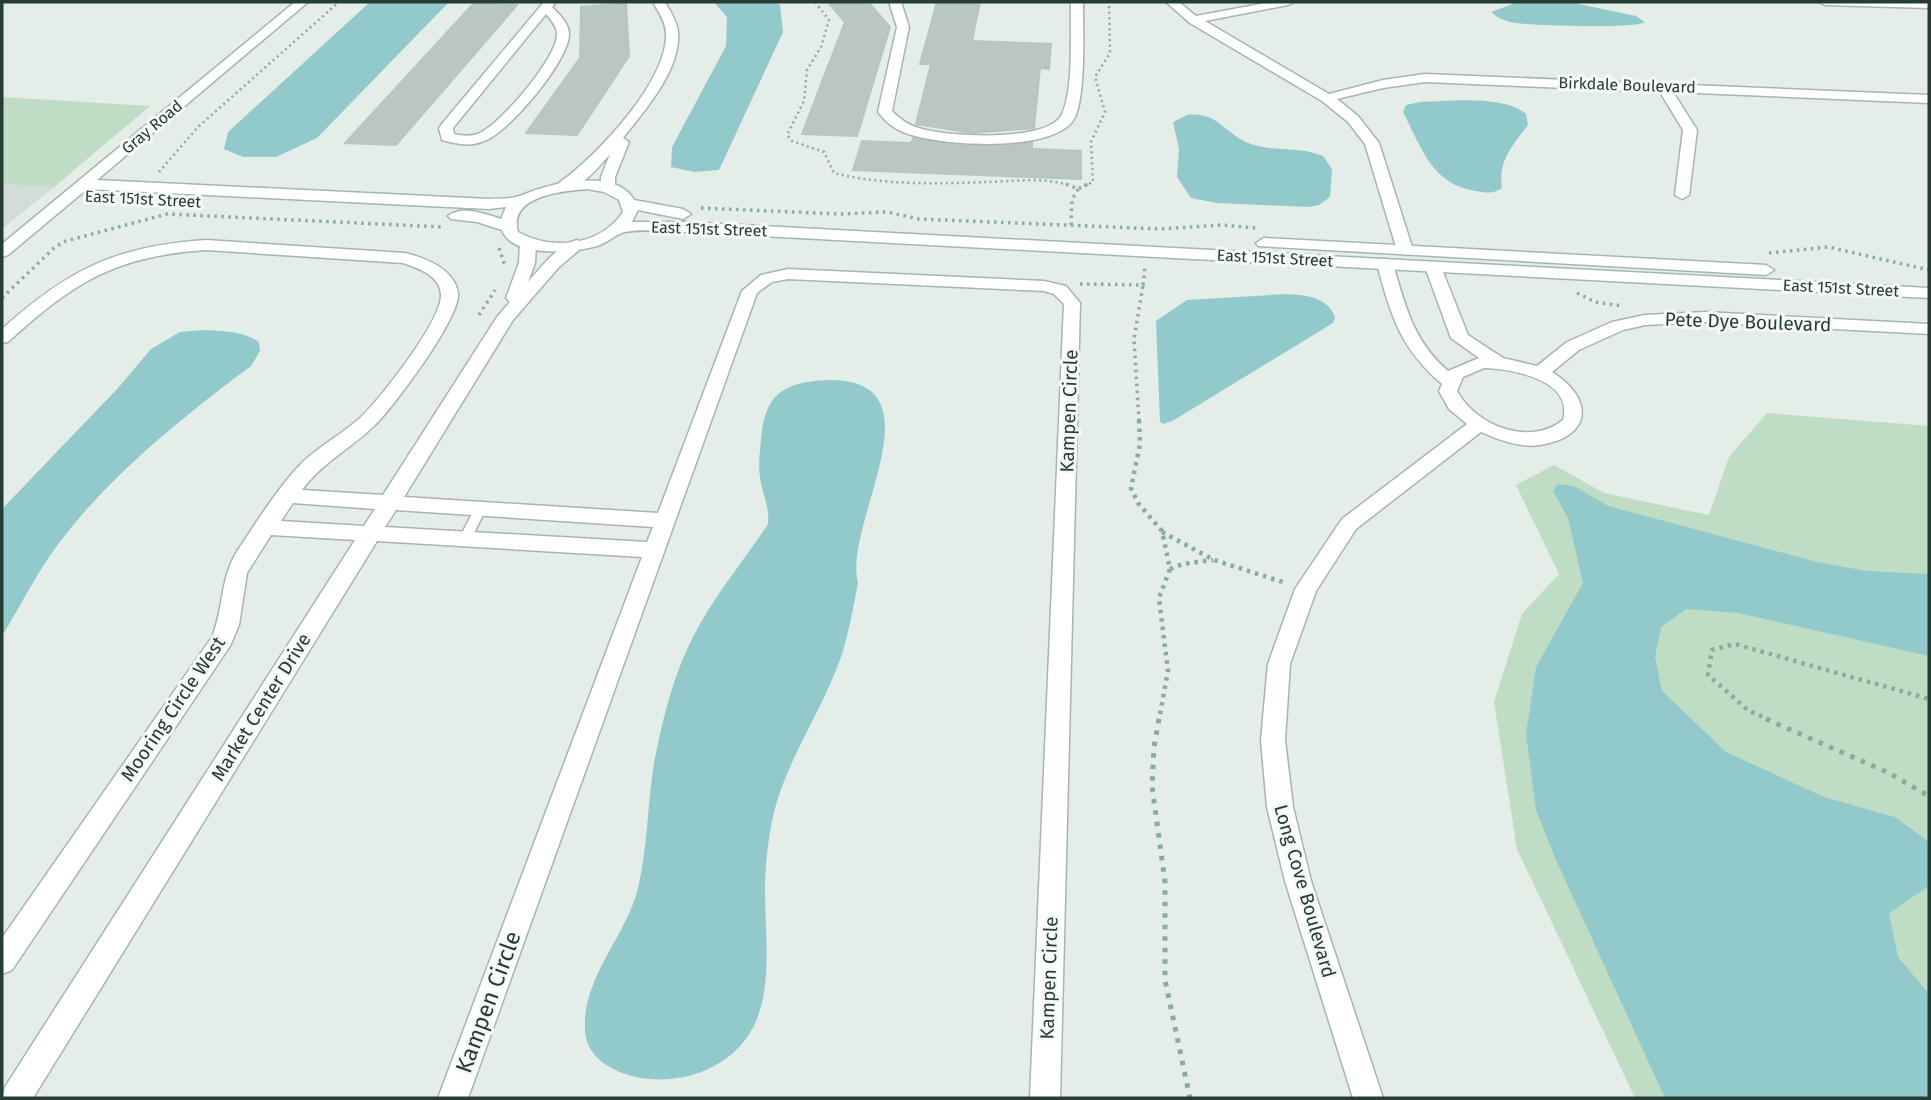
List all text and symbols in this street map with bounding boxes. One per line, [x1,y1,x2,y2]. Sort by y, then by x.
street label: Birkdale Boulevard [1558,73,1696,97]
street label: Gray Road [118,96,186,158]
street label: East 151st Street [84,186,202,212]
street label: East 151st Street [651,217,768,241]
street label: East 151st Street [1216,245,1334,271]
street label: East 151st Street [1782,275,1900,301]
street label: Pete Dye Boulevard [1664,308,1832,336]
street label: Kampen Circle [1055,349,1083,473]
street label: Market Center Drive [206,629,316,785]
street label: Mooring Circle West [116,632,230,786]
street label: Long Cove Boulevard [1269,802,1341,980]
street label: Kampen Circle [1035,916,1063,1040]
street label: Kampen Circle [449,927,527,1077]

